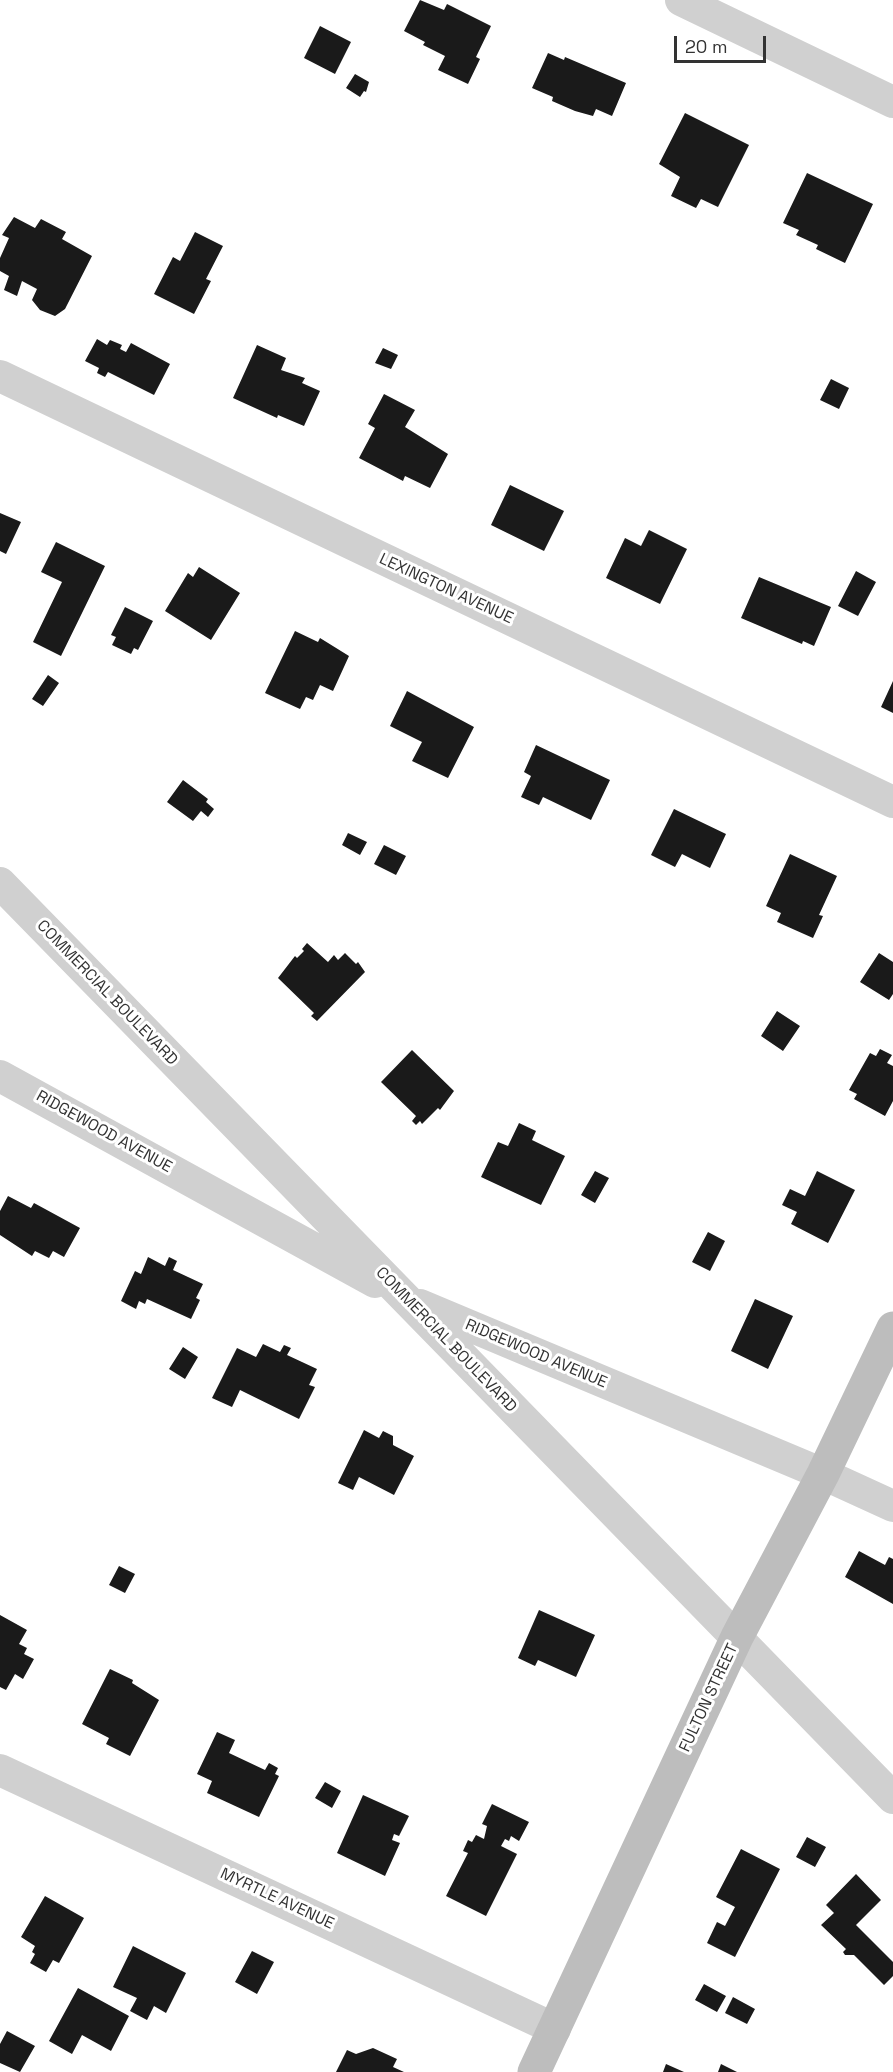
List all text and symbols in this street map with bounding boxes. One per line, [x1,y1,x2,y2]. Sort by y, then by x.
scale bar [677,24,768,62]
text: 20 m [685,35,728,58]
street label: LEXINGTON AVENUE [376,550,516,628]
street label: COMMERCIAL BOULEVARD [33,916,181,1070]
street label: RIDGEWOOD AVENUE [33,1087,175,1177]
street label: COMMERCIAL BOULEVARD [372,1263,520,1417]
street label: RIDGEWOOD AVENUE [462,1315,610,1393]
street label: FULTON STREET [676,1641,742,1755]
street label: MYRTLE AVENUE [217,1864,337,1934]

